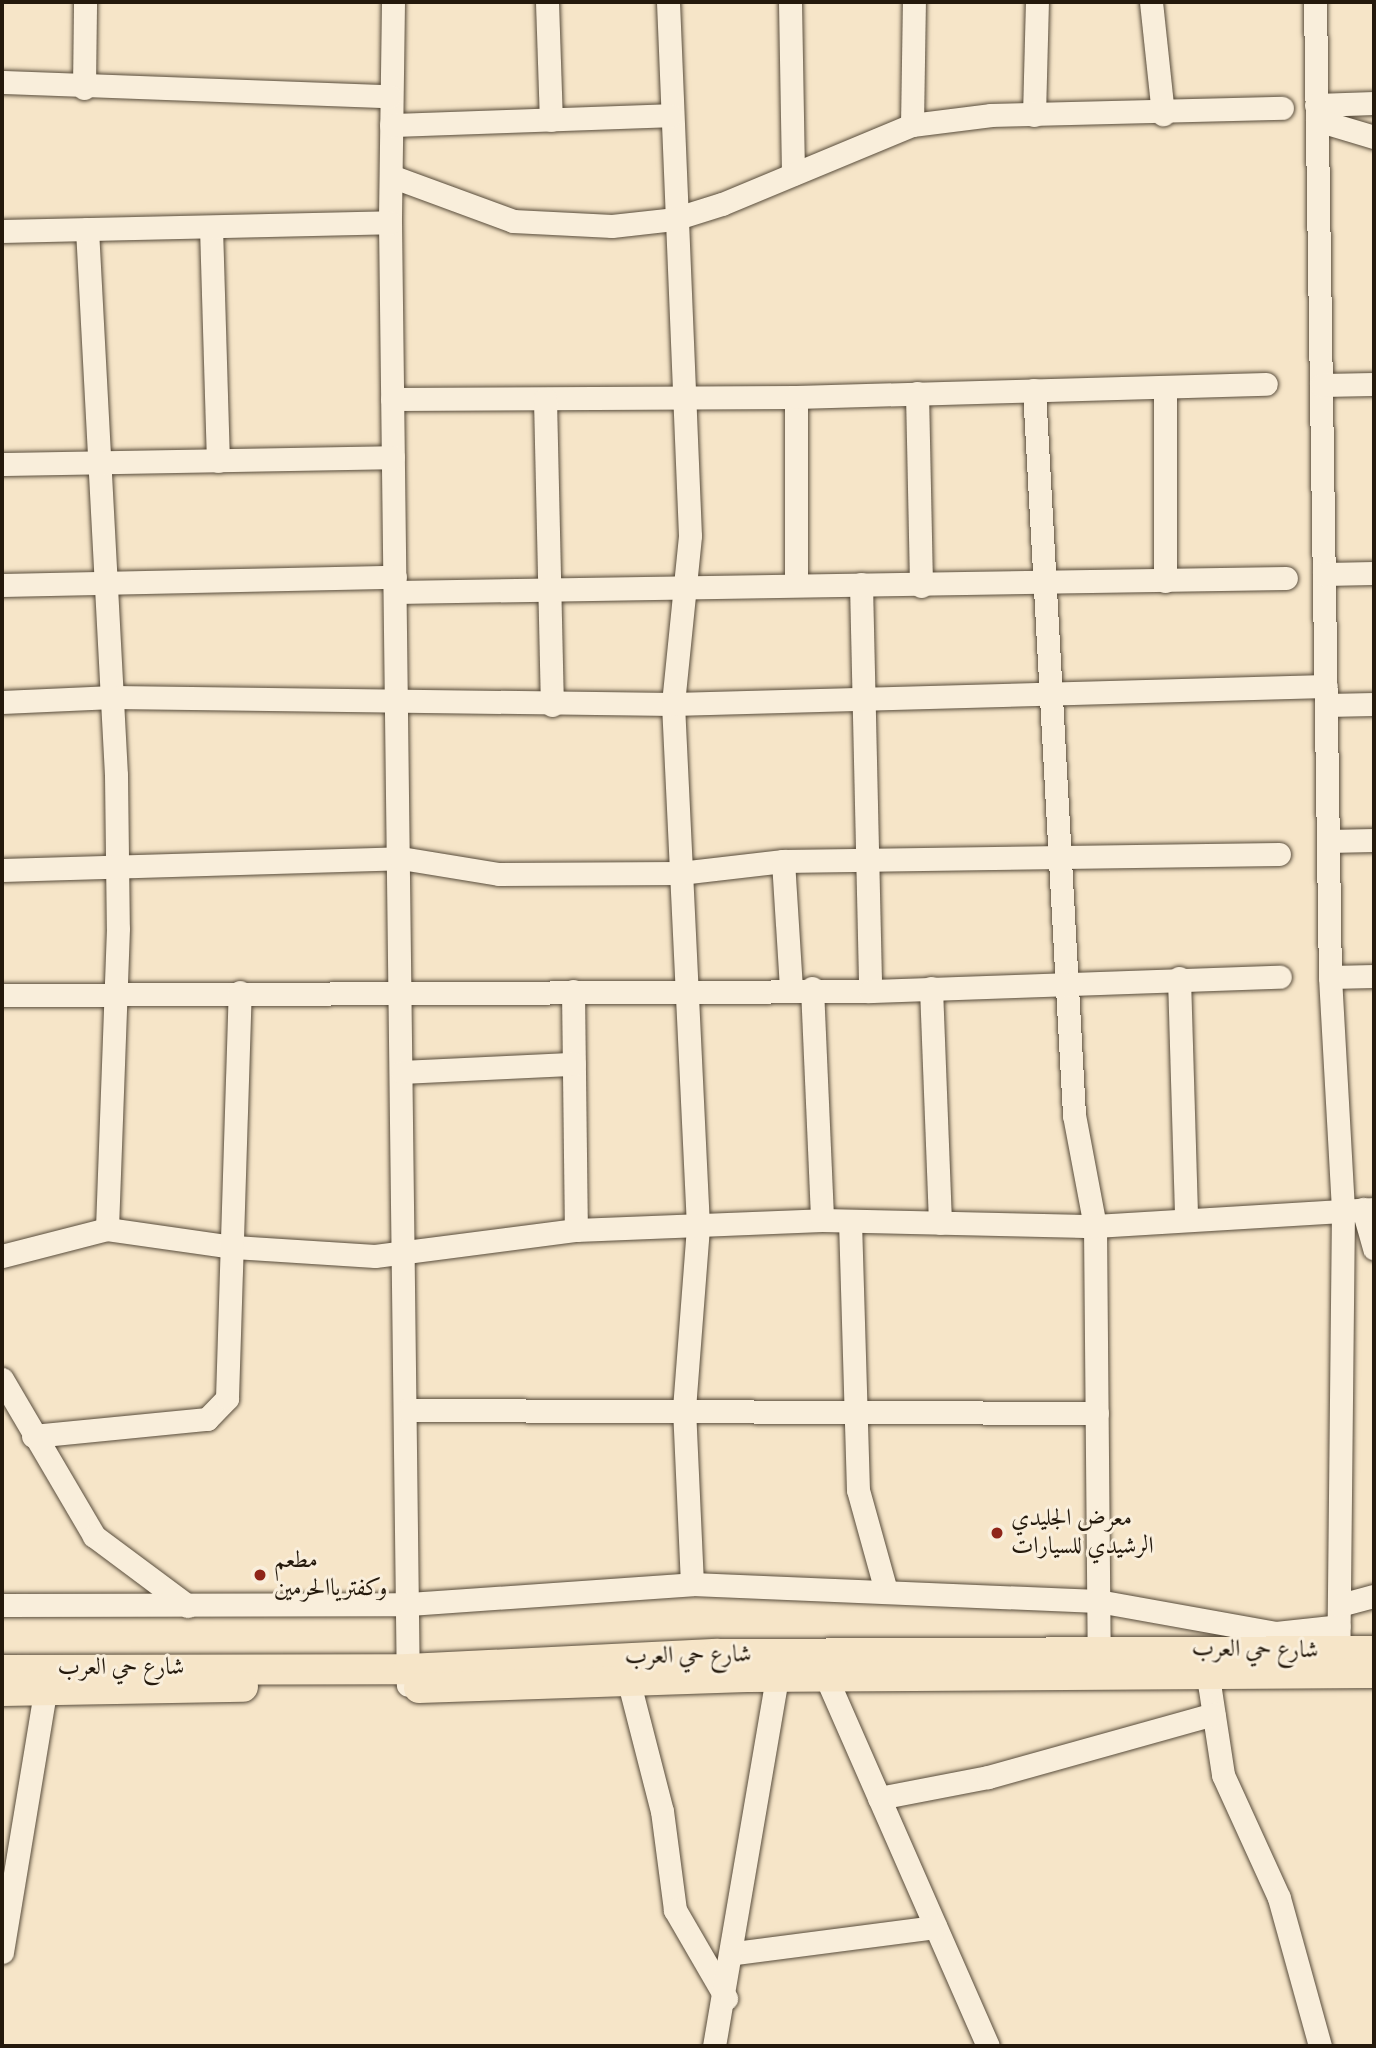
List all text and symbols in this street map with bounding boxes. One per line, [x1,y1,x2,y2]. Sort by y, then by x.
place label: معرض الجليدي الرشيدي للسيارات [1011,1505,1154,1561]
marker: معرض الجليدي الرشيدي للسيارات [989,1525,1005,1541]
place label: مطعم وكفترياالحرمين [274,1547,387,1603]
marker: مطعم وكفترياالحرمين [252,1567,268,1583]
street label: شارع حي العرب [1191,1634,1319,1666]
street label: شارع حي العرب [624,1640,752,1672]
street label: شارع حي العرب [58,1654,184,1682]

